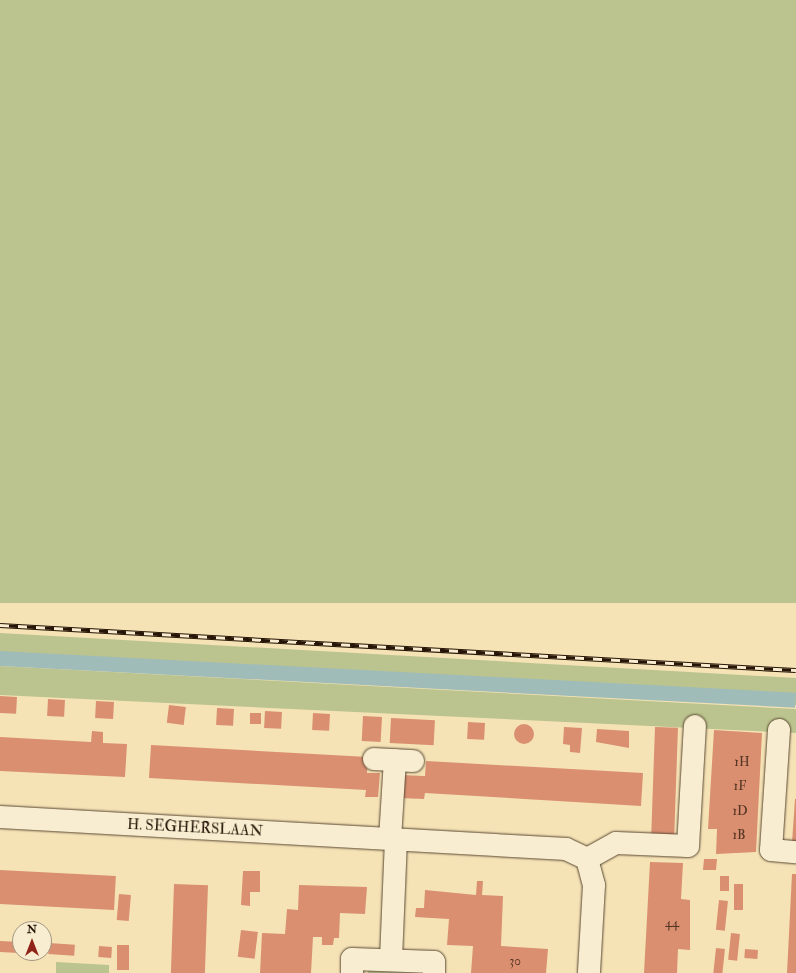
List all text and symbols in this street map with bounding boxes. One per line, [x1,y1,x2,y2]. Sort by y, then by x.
house number: 1H [734,754,750,770]
house number: 1F [734,778,746,794]
house number: 1D [732,803,748,819]
street label: H. SEGHERSLAAN [127,815,263,841]
house number: 1B [732,827,746,843]
house number: 44 [665,915,679,931]
north arrow [12,921,52,961]
text: N [27,923,37,936]
house number: 30 [509,953,521,969]

